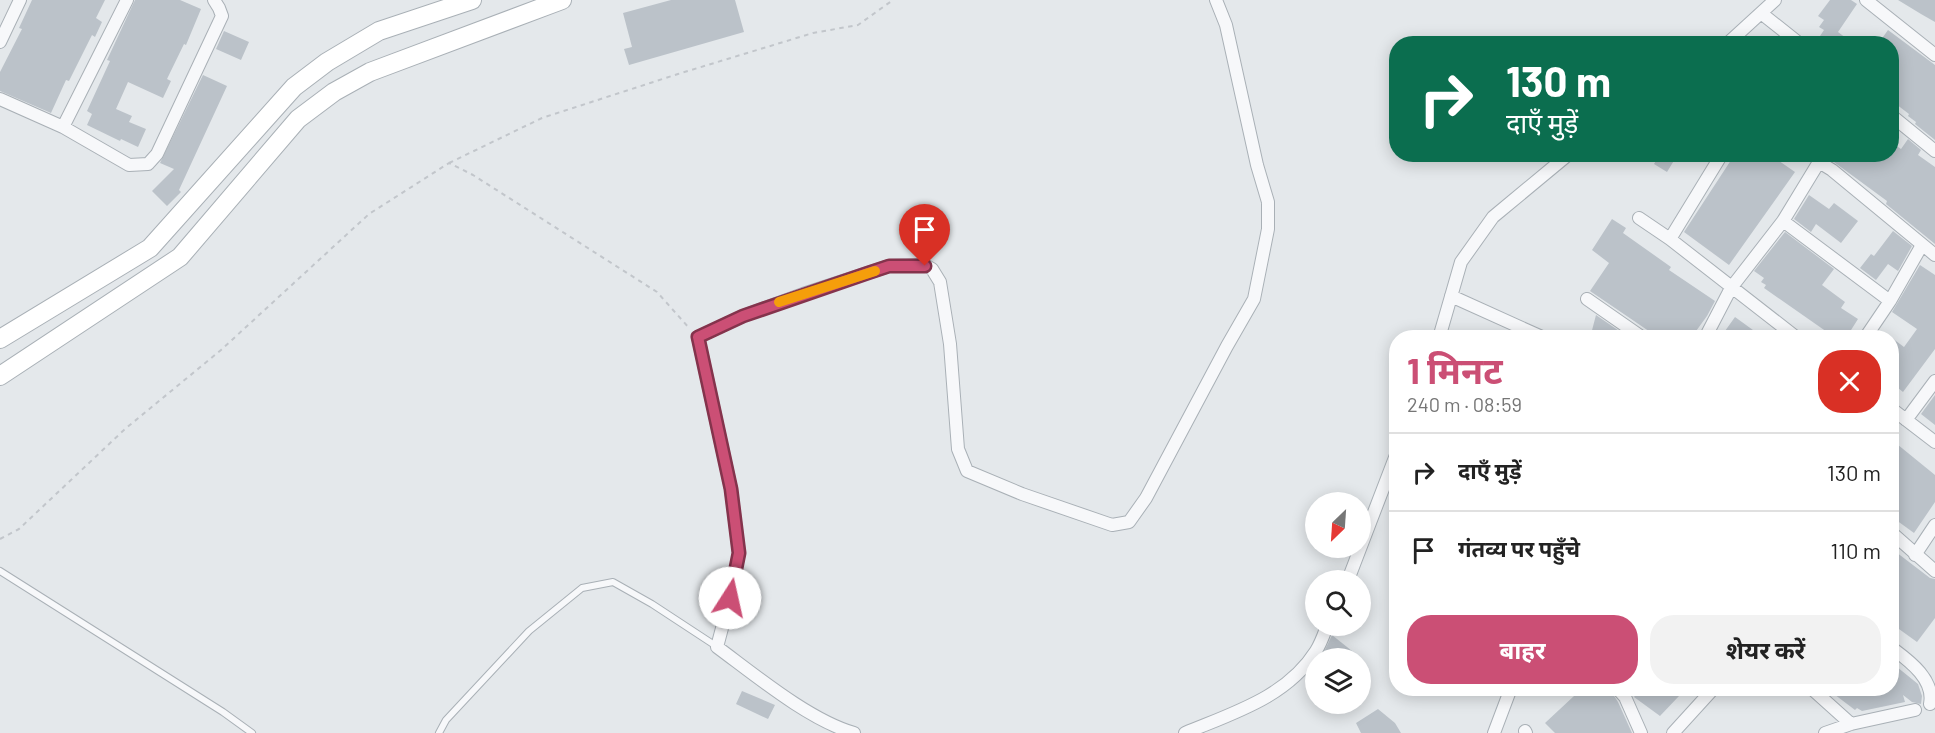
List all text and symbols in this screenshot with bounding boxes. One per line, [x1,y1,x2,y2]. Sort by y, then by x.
text: 130 m [1506,55,1611,105]
icon: right [1407,60,1485,138]
text: दाएँ मुड़ें [1506,106,1578,138]
pin [899,204,950,266]
icon: arrive [908,213,941,246]
text: 1 मिनट [1407,348,1503,391]
button: close [1818,350,1881,413]
text: 240 m · 08:59 [1407,392,1522,416]
icon: right [1407,456,1440,489]
text: दाएँ मुड़ें [1458,457,1521,483]
text: 130 m [1827,459,1881,485]
north arrow [1305,492,1371,558]
map controls [1305,492,1371,714]
icon: arrive [1407,534,1440,567]
text: गंतव्य पर पहुँचे [1458,535,1580,561]
text: 110 m [1831,537,1881,563]
position arrow [698,566,762,630]
button: search [1305,570,1371,636]
button: बाहर [1407,615,1638,684]
button: शेयर करें [1650,615,1881,684]
button: layers [1305,648,1371,714]

